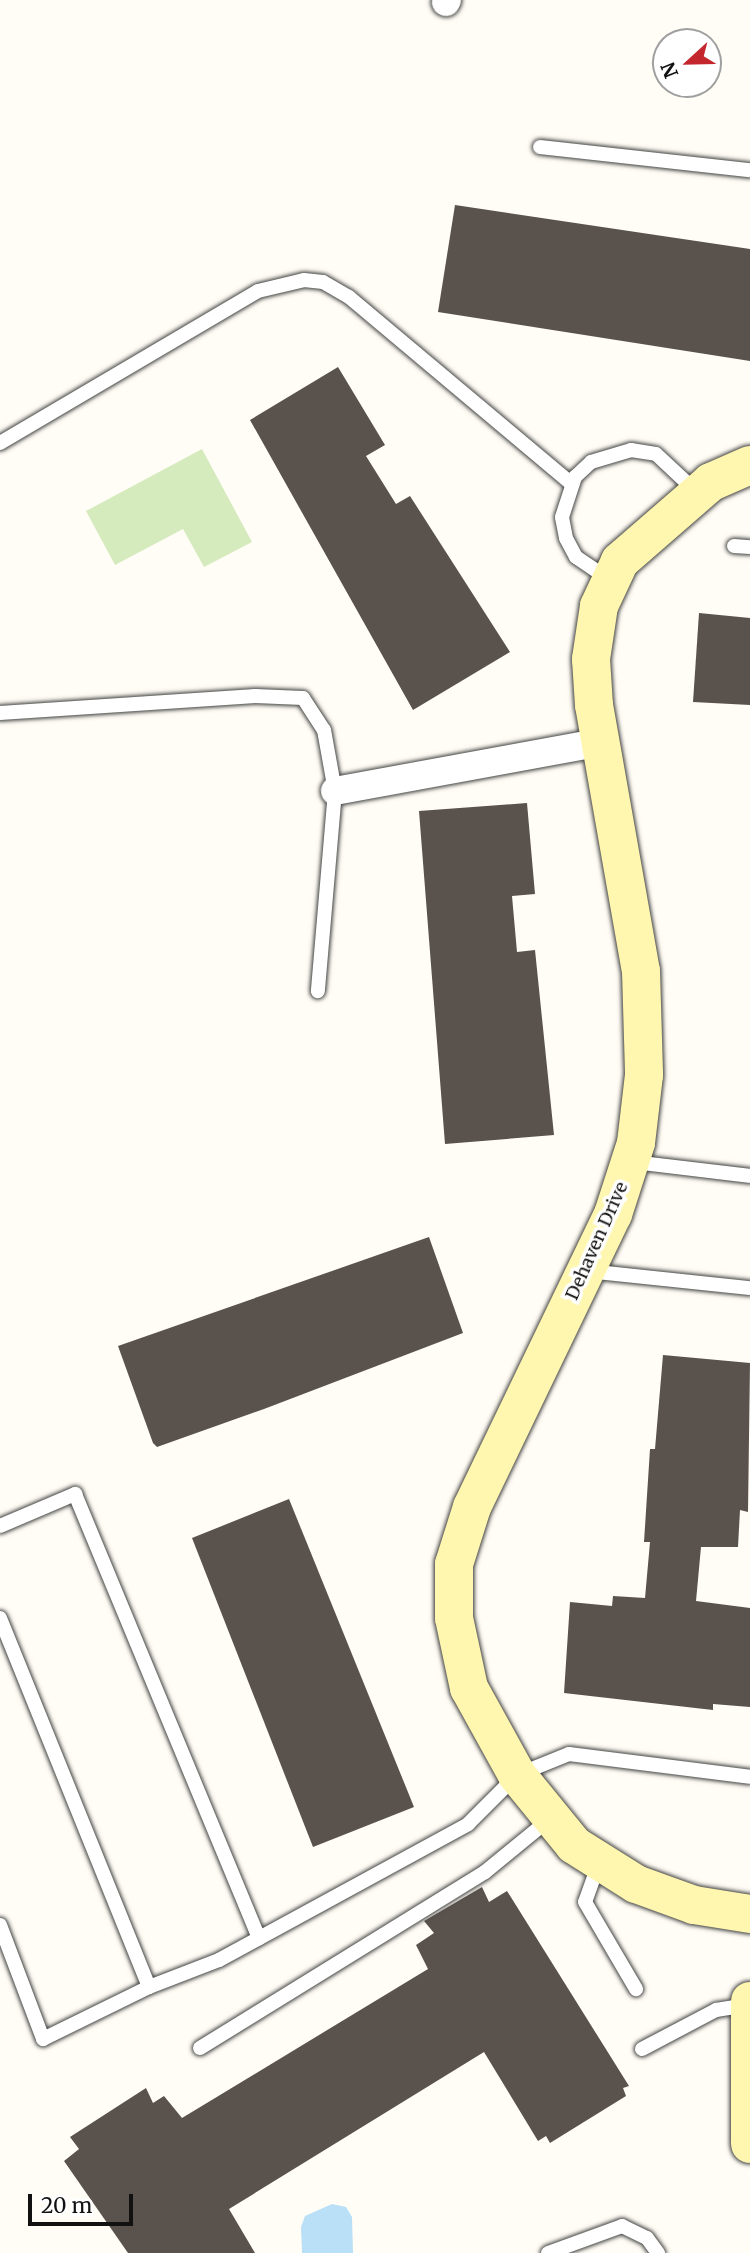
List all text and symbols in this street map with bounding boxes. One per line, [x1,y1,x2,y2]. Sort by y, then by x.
north arrow [652,28,722,98]
text: N [655,59,683,82]
street label: Dehaven Drive [561,1179,633,1303]
scale bar [32,2180,136,2224]
text: 20 m [41,2192,92,2219]

